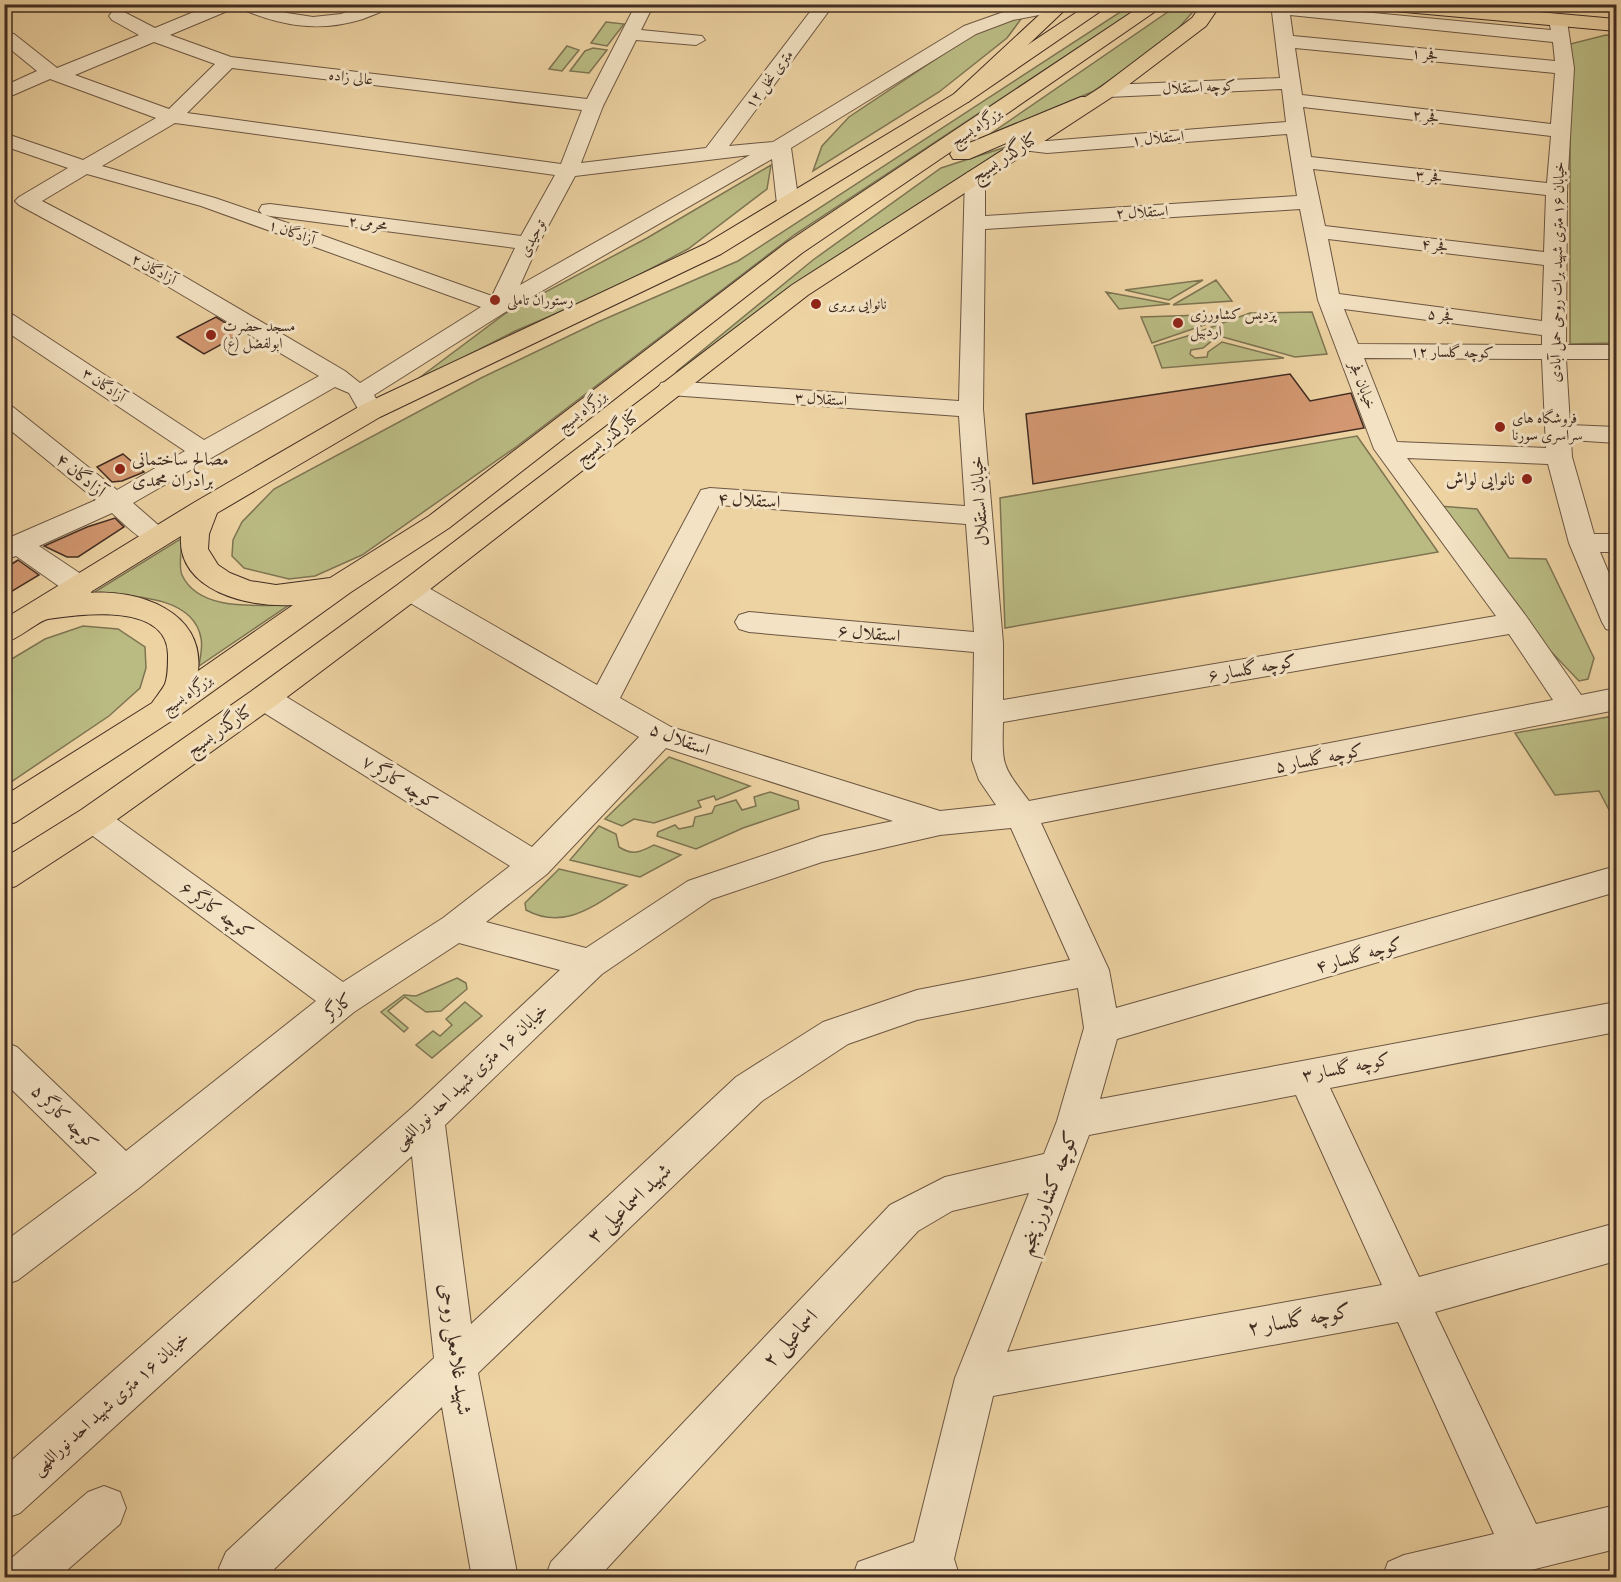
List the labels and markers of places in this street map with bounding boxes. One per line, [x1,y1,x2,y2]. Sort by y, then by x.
place label: رستوران تاملی [507,291,573,311]
marker: رستوران تاملی [488,293,502,307]
place label: نانوایی بربری [828,295,887,314]
marker: نانوایی بربری [809,297,823,311]
place label: پردیس کشاورزی اردبیل [1190,305,1277,342]
marker: پردیس کشاورزی اردبیل [1171,316,1185,330]
place label: مسجد حضرت ابولفضل (ع) [223,317,295,356]
marker: مسجد حضرت ابولفضل (ع) [204,328,218,342]
place label: فروشگاه های سراسری سورنا [1512,408,1583,445]
marker: فروشگاه های سراسری سورنا [1493,420,1507,434]
place label: مصالح ساختمانی برادران محمدی [132,448,229,492]
marker: مصالح ساختمانی برادران محمدی [113,462,127,476]
place label: نانوایی لواش [1446,468,1515,491]
marker: نانوایی لواش [1520,472,1534,486]

